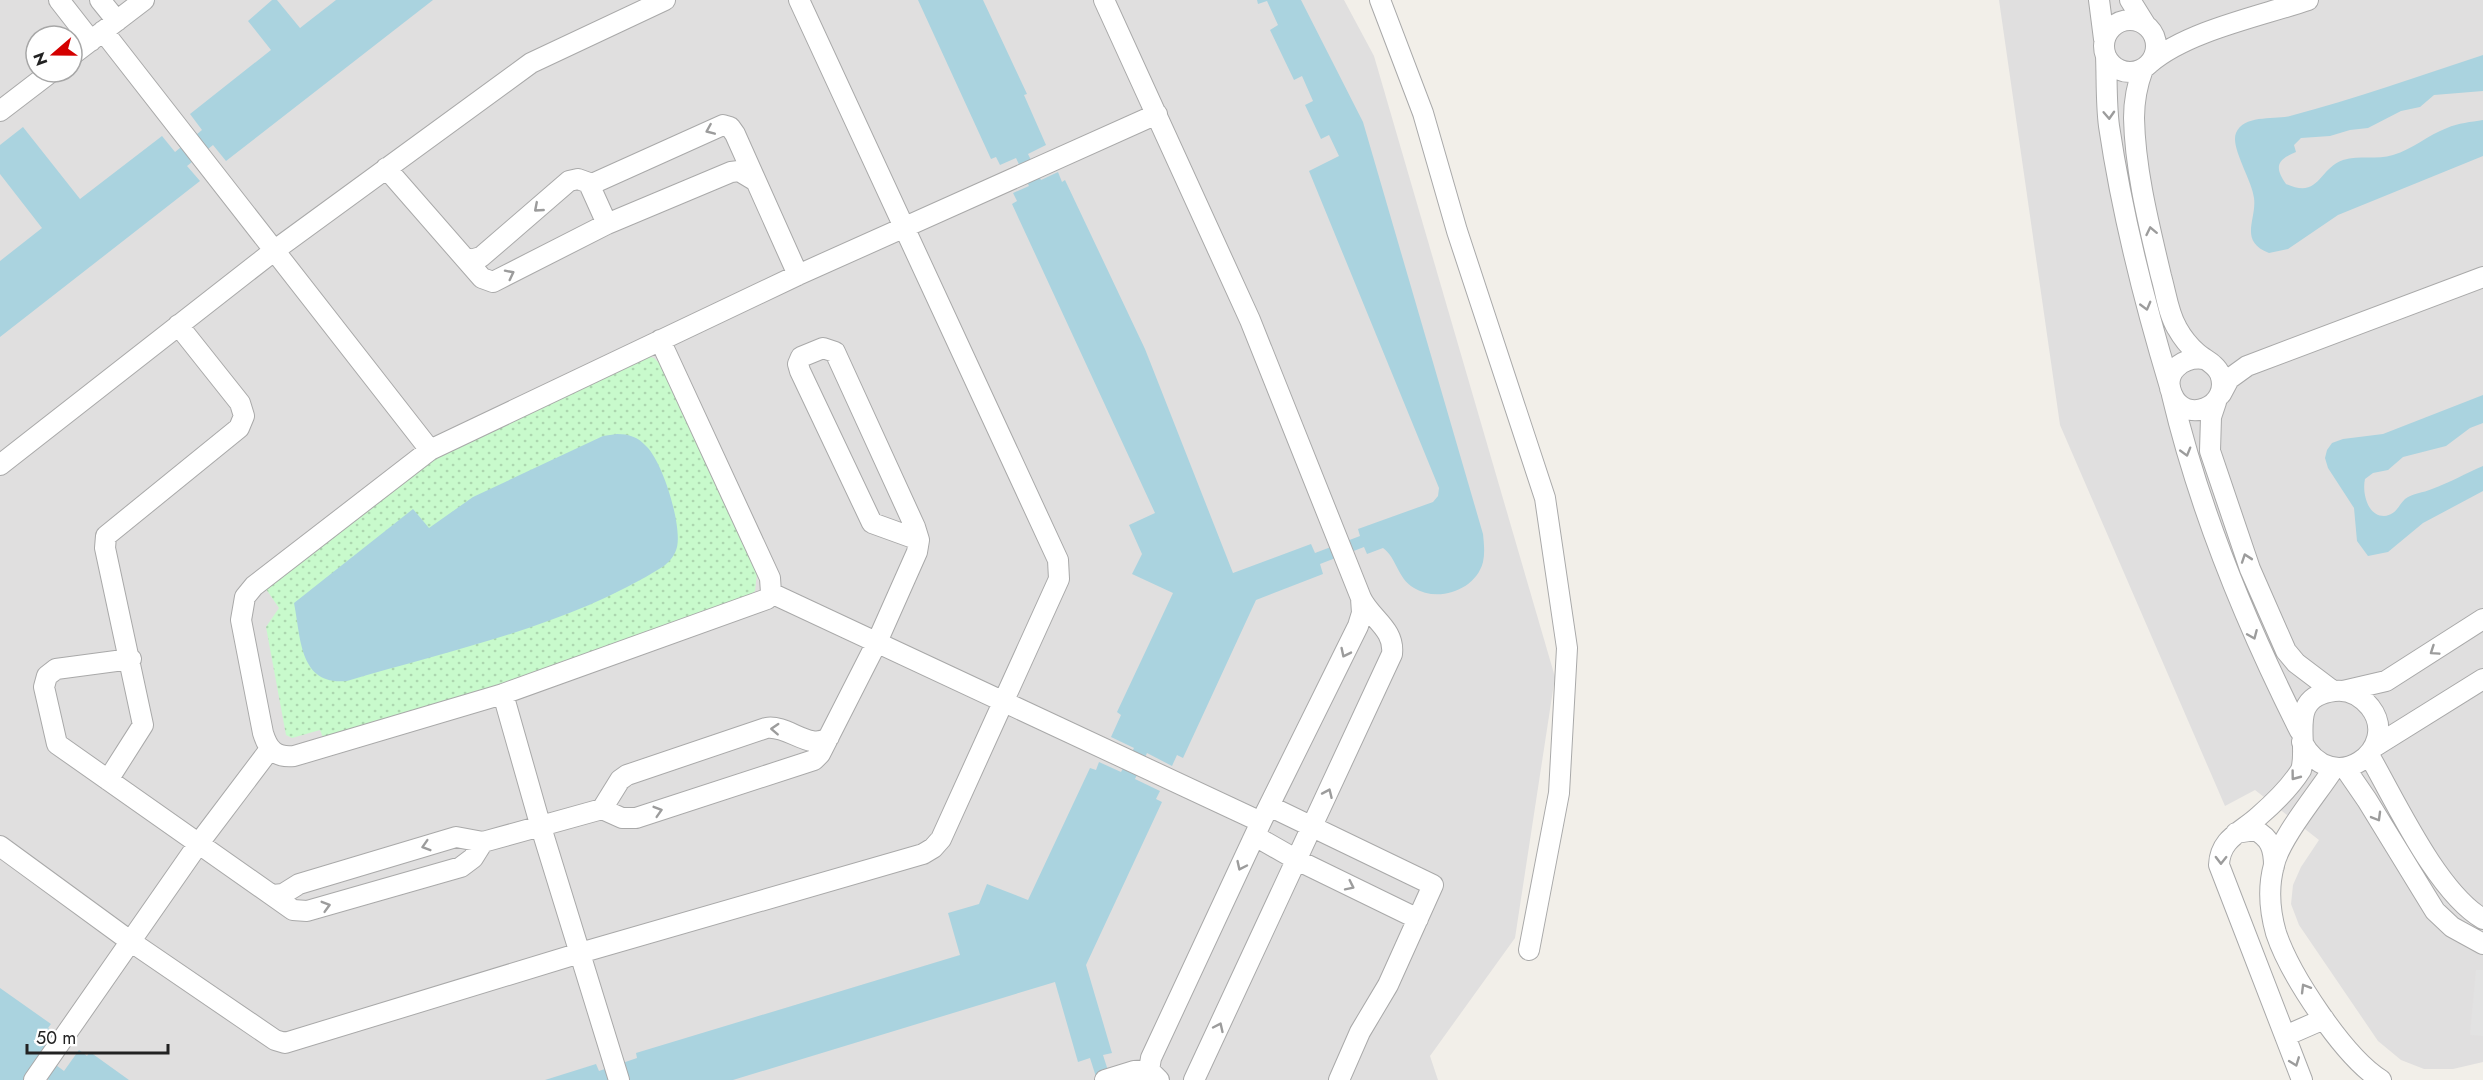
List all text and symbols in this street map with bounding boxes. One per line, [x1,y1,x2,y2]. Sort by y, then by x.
north arrow [24,24,84,84]
text: N [27,49,53,69]
one-way arrow [2102,110,2115,119]
one-way arrow [705,123,716,135]
one-way arrow [535,201,545,212]
one-way arrow [2145,226,2158,236]
one-way arrow [504,269,515,281]
one-way arrow [2139,300,2151,311]
one-way arrow [2179,446,2191,457]
one-way arrow [2241,553,2254,564]
one-way arrow [2246,628,2258,639]
one-way arrow [2430,644,2440,656]
one-way arrow [1341,646,1352,657]
one-way arrow [770,722,779,735]
one-way arrow [2292,770,2303,781]
one-way arrow [1321,789,1333,800]
one-way arrow [652,806,663,818]
one-way arrow [2370,811,2382,821]
one-way arrow [421,839,432,851]
one-way arrow [2215,856,2227,865]
one-way arrow [1236,859,1248,870]
one-way arrow [1343,878,1354,890]
one-way arrow [320,901,331,913]
one-way arrow [2301,984,2313,994]
scale bar [27,1017,168,1055]
one-way arrow [1212,1022,1224,1033]
text: 50 m [36,1025,76,1051]
one-way arrow [2288,1056,2300,1067]

